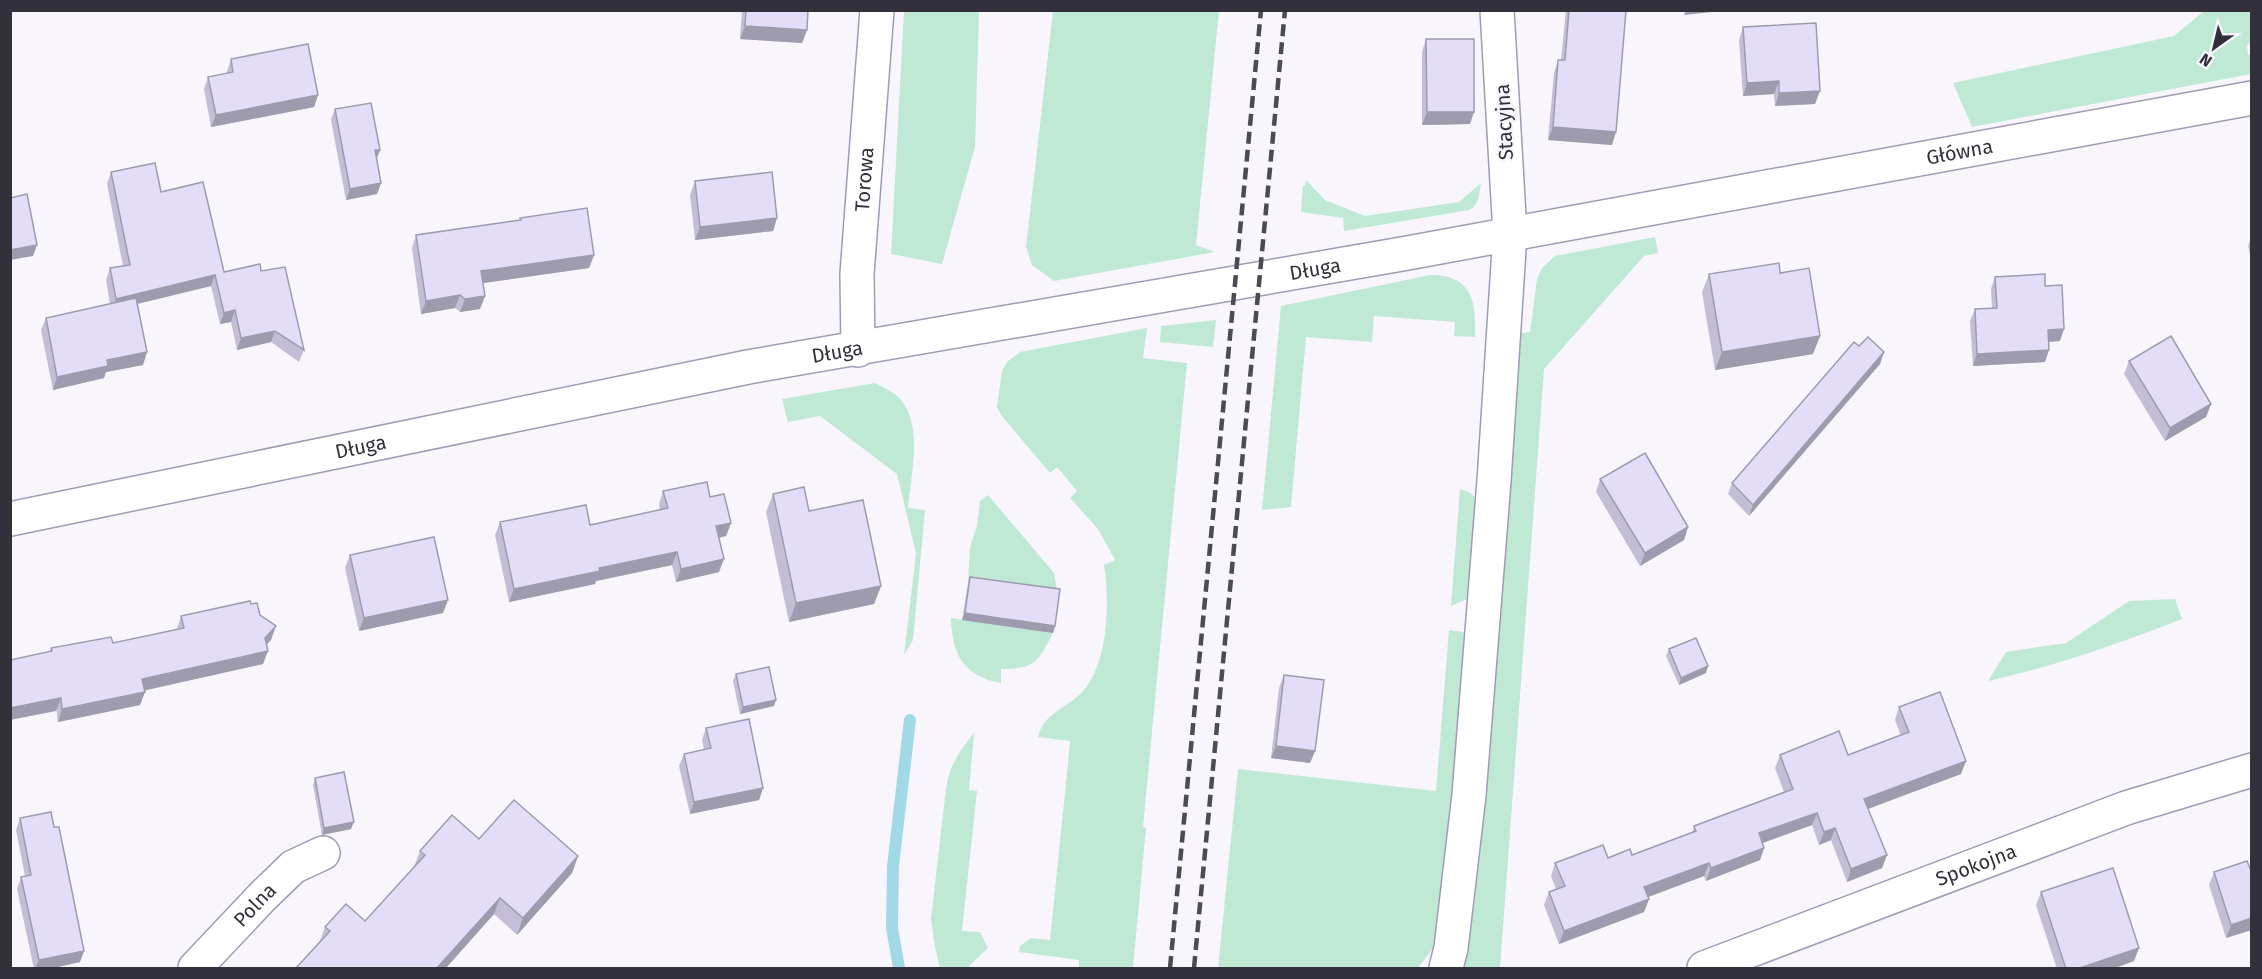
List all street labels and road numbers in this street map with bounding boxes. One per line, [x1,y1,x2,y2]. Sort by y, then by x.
street label: Stacyjna [1490,83,1518,161]
street label: Główna [1924,134,1995,170]
street label: Torowa [850,146,879,212]
street label: Długa [1288,253,1343,285]
street label: Długa [810,335,865,368]
street label: Długa [333,430,388,464]
street label: Spokojna [1932,839,2020,891]
street label: Polna [228,878,281,932]

